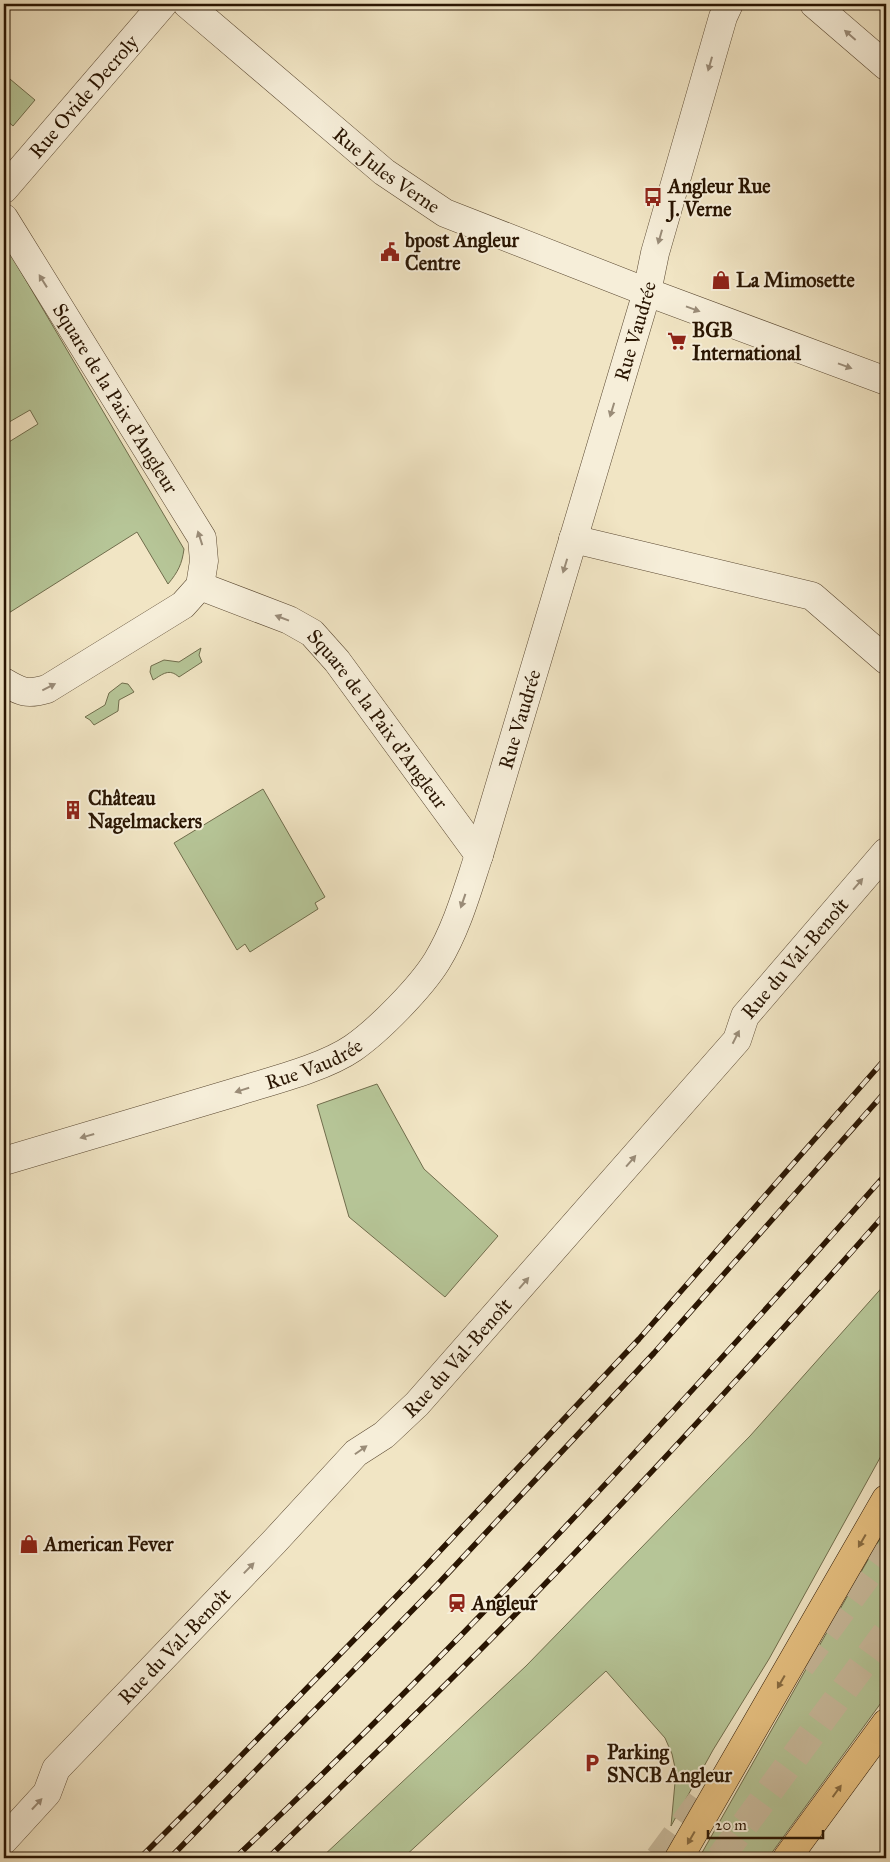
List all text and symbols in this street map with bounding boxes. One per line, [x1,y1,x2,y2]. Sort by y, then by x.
street label: Rue Ovide Decroly [24,29,143,163]
one-way arrow [844,30,856,41]
one-way arrow [705,56,713,71]
street label: Rue Jules Verne [328,122,445,218]
place label: Angleur Rue J. Verne [665,174,771,223]
bus stop icon: Angleur Rue J. Verne [642,186,664,208]
place label: bpost Angleur Centre [404,228,520,275]
one-way arrow [655,229,663,244]
public building icon: bpost Angleur Centre [379,241,401,263]
place label: La Mimosette [736,268,855,292]
shop icon: La Mimosette [710,269,732,291]
one-way arrow [38,274,47,287]
street label: Rue Vaudrée [609,279,661,384]
street label: Square de la Paix d'Angleur [48,299,184,498]
one-way arrow [685,306,700,313]
place label: BGB International [692,318,801,365]
supermarket icon: BGB International [666,330,688,352]
one-way arrow [838,362,853,370]
one-way arrow [607,403,615,418]
one-way arrow [196,530,204,545]
one-way arrow [561,558,569,573]
one-way arrow [274,614,289,622]
street label: Square de la Paix d'Angleur [302,624,453,814]
street label: Rue Vaudrée [493,666,546,772]
one-way arrow [41,683,56,691]
place label: Château Nagelmackers [88,786,203,834]
building icon: Château Nagelmackers [62,799,84,821]
one-way arrow [853,878,864,891]
street label: Rue du Val-Benoît [736,893,853,1023]
one-way arrow [459,894,466,909]
one-way arrow [732,1030,740,1045]
street label: Rue Vaudrée [263,1033,367,1094]
one-way arrow [235,1086,250,1094]
one-way arrow [79,1133,94,1141]
one-way arrow [626,1154,637,1167]
one-way arrow [518,1277,530,1289]
street label: Rue du Val-Benoît [398,1293,517,1423]
one-way arrow [354,1445,368,1455]
place label: American Fever [42,1532,174,1556]
shop icon: American Fever [18,1533,40,1555]
one-way arrow [858,1534,866,1549]
one-way arrow [243,1562,255,1574]
street label: Rue du Val-Benoît [113,1583,235,1709]
place label: Angleur [470,1591,538,1616]
station icon: Angleur [446,1592,468,1614]
one-way arrow [776,1675,785,1689]
place label: Parking SNCB Angleur [607,1740,732,1788]
parking icon: Parking SNCB Angleur [581,1752,603,1774]
one-way arrow [832,1784,842,1798]
one-way arrow [31,1799,43,1811]
scale bar [708,1807,822,1839]
text: 20 m [715,1816,747,1834]
one-way arrow [687,1830,695,1845]

